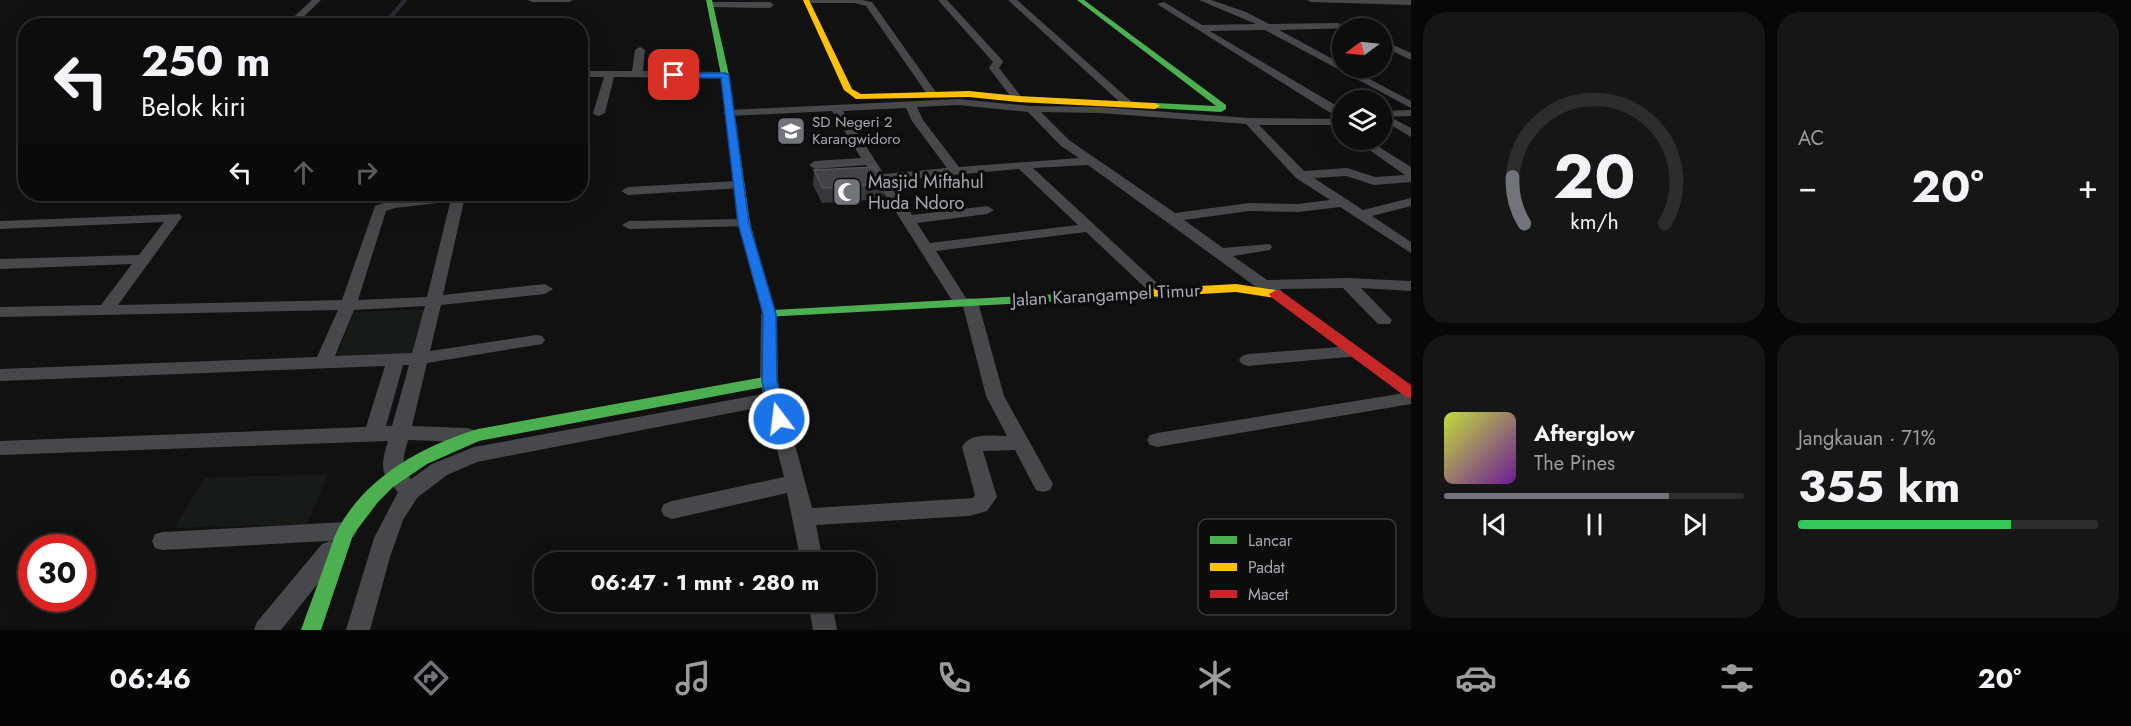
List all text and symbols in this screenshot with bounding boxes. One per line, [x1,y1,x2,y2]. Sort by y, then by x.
north arrow [1332,18,1392,78]
map controls [1332,18,1392,150]
text: 250 m [141,31,271,92]
icon: left [42,42,120,120]
pin [648,49,699,100]
icon: arrive [657,58,690,91]
text: Belok kiri [141,87,246,126]
button: layers [1332,90,1392,150]
place label: SD Negeri 2 Karangwidoro [812,111,900,150]
school or university icon: SD Negeri 2 Karangwidoro [775,115,807,147]
text: AC [1798,124,1824,153]
text: 20 [1553,131,1635,221]
text: 20° [1911,154,1984,219]
icon: left [224,156,257,189]
icon: ahead [287,156,320,189]
icon: right [350,156,383,189]
text: − [1798,163,1817,210]
text: + [2078,163,2098,210]
place label: Masjid Miftahul Huda Ndoro [868,169,984,216]
mosque icon: Masjid Miftahul Huda Ndoro [831,176,863,208]
text: km/h [1570,207,1618,238]
street label: Jalan Karangampel Timur [1009,277,1202,313]
position arrow [747,387,811,451]
text: Afterglow [1534,417,1635,449]
text: Jangkauan · 71% [1798,424,1936,453]
text: The Pines [1534,449,1615,478]
text: 355 km [1798,454,1960,519]
icon: previous [1478,508,1511,541]
icon: pause [1578,508,1611,541]
icon: next [1678,508,1711,541]
legend [1198,519,1396,615]
text: Lancar [1248,529,1293,552]
speed limit sign: 30 [18,534,96,612]
text: Padat [1248,556,1285,579]
text: 06:47 · 1 mnt · 280 m [591,566,819,598]
text: Macet [1248,583,1289,606]
icon: directions [410,657,452,699]
icon: music [672,657,714,699]
icon: phone [933,657,975,699]
icon: climate [1194,657,1236,699]
icon: car [1455,657,1497,699]
icon: filters [1716,657,1758,699]
text: 06:46 [110,659,191,698]
text: 20° [1978,659,2021,698]

